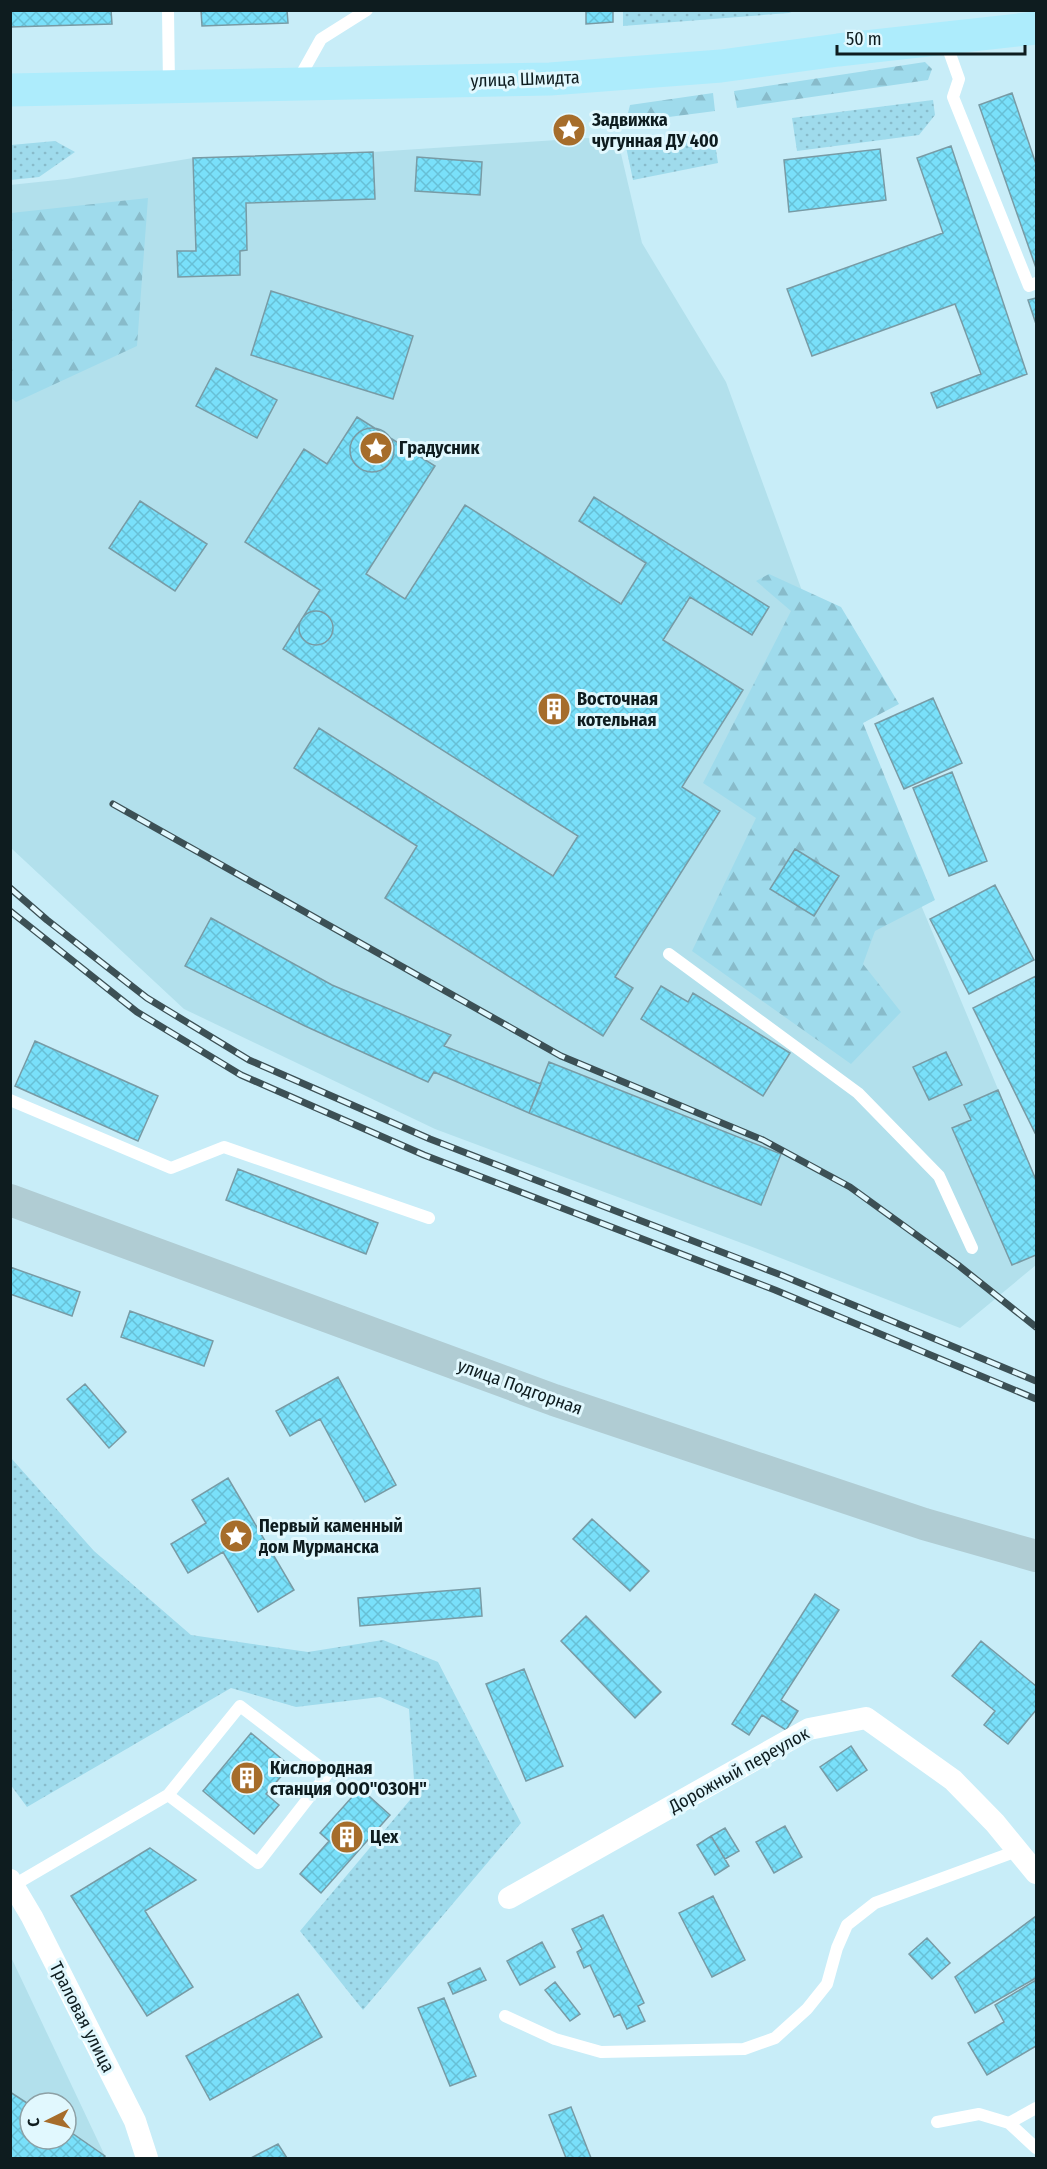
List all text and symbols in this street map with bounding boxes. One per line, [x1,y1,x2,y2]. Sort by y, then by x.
scale bar [837,18,1024,56]
text: 50 m [846,28,882,50]
street label: улица Шмидта [470,66,580,92]
place label: Задвижка чугунная ДУ 400 [591,109,719,152]
place icon: Задвижка чугунная ДУ 400 [551,112,587,148]
place icon: Градусник [358,430,394,466]
place label: Градусник [399,437,480,459]
place label: Восточная котельная [577,688,658,731]
building icon: Восточная котельная [536,691,572,727]
street label: улица Подгорная [454,1354,586,1420]
place label: Первый каменный дом Мурманска [258,1515,403,1558]
place icon: Первый каменный дом Мурманска [218,1518,254,1554]
street label: Дорожный переулок [664,1722,814,1818]
place label: Кислородная станция ООО"ОЗОН" [270,1757,427,1800]
building icon: Кислородная станция ООО"ОЗОН" [229,1760,265,1796]
building icon: Цех [329,1819,365,1855]
place label: Цех [370,1826,399,1848]
street label: Траловая улица [45,1958,119,2076]
north arrow [18,2091,78,2151]
text: С [24,2117,43,2128]

